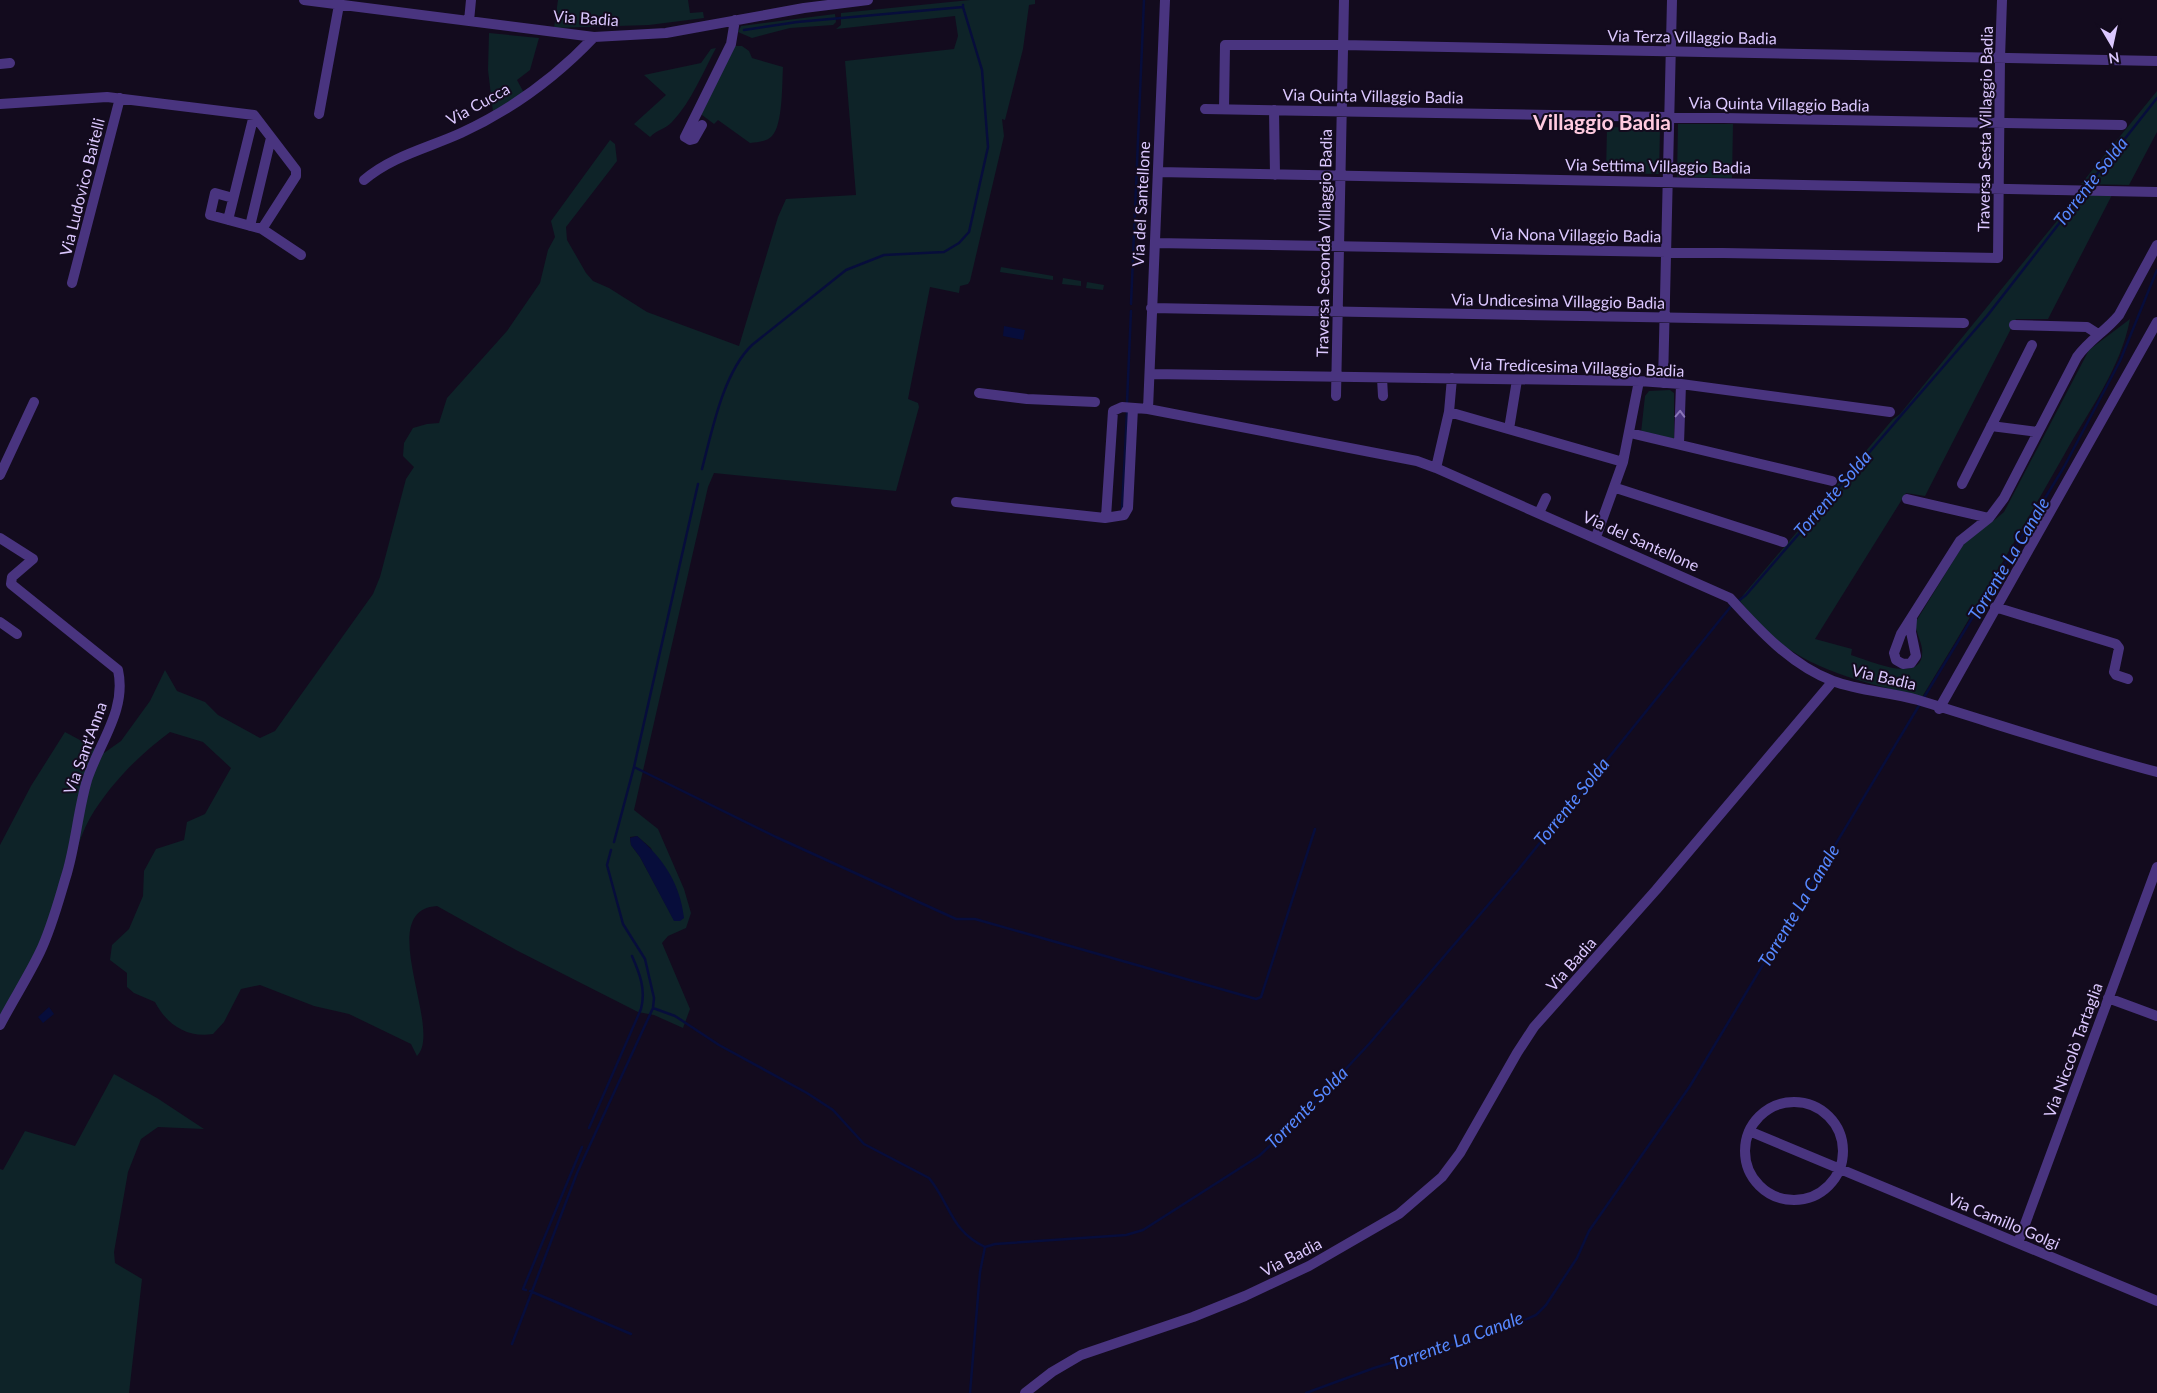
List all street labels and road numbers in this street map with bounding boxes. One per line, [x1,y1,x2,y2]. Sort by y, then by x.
street label: Via Badia [553,6,619,29]
street label: Via Terza Villaggio Badia [1607,26,1777,47]
street label: Traversa Sesta Villaggio Badia [1973,26,1996,232]
street label: Via Cucca [443,78,513,129]
street label: Via Quinta Villaggio Badia [1282,84,1464,107]
street label: Via Quinta Villaggio Badia [1688,92,1870,115]
street label: Via Ludovico Baitelli [55,116,108,258]
street label: Traversa Seconda Villaggio Badia [1312,129,1335,357]
street label: Via del Santellone [1128,141,1153,267]
street label: Via Settima Villaggio Badia [1565,154,1751,177]
street label: Via Nona Villaggio Badia [1490,224,1662,245]
street label: Via Undicesima Villaggio Badia [1451,289,1665,312]
street label: Via Tredicesima Villaggio Badia [1469,353,1685,380]
street label: Via del Santellone [1580,506,1702,575]
street label: Via Badia [1850,660,1918,693]
street label: Via Sant'Anna [59,699,110,797]
street label: Via Badia [1542,933,1600,994]
street label: Via Niccolò Tartaglia [2039,980,2106,1120]
street label: Via Camillo Golgi [1945,1188,2063,1253]
street label: Via Badia [1257,1233,1324,1280]

